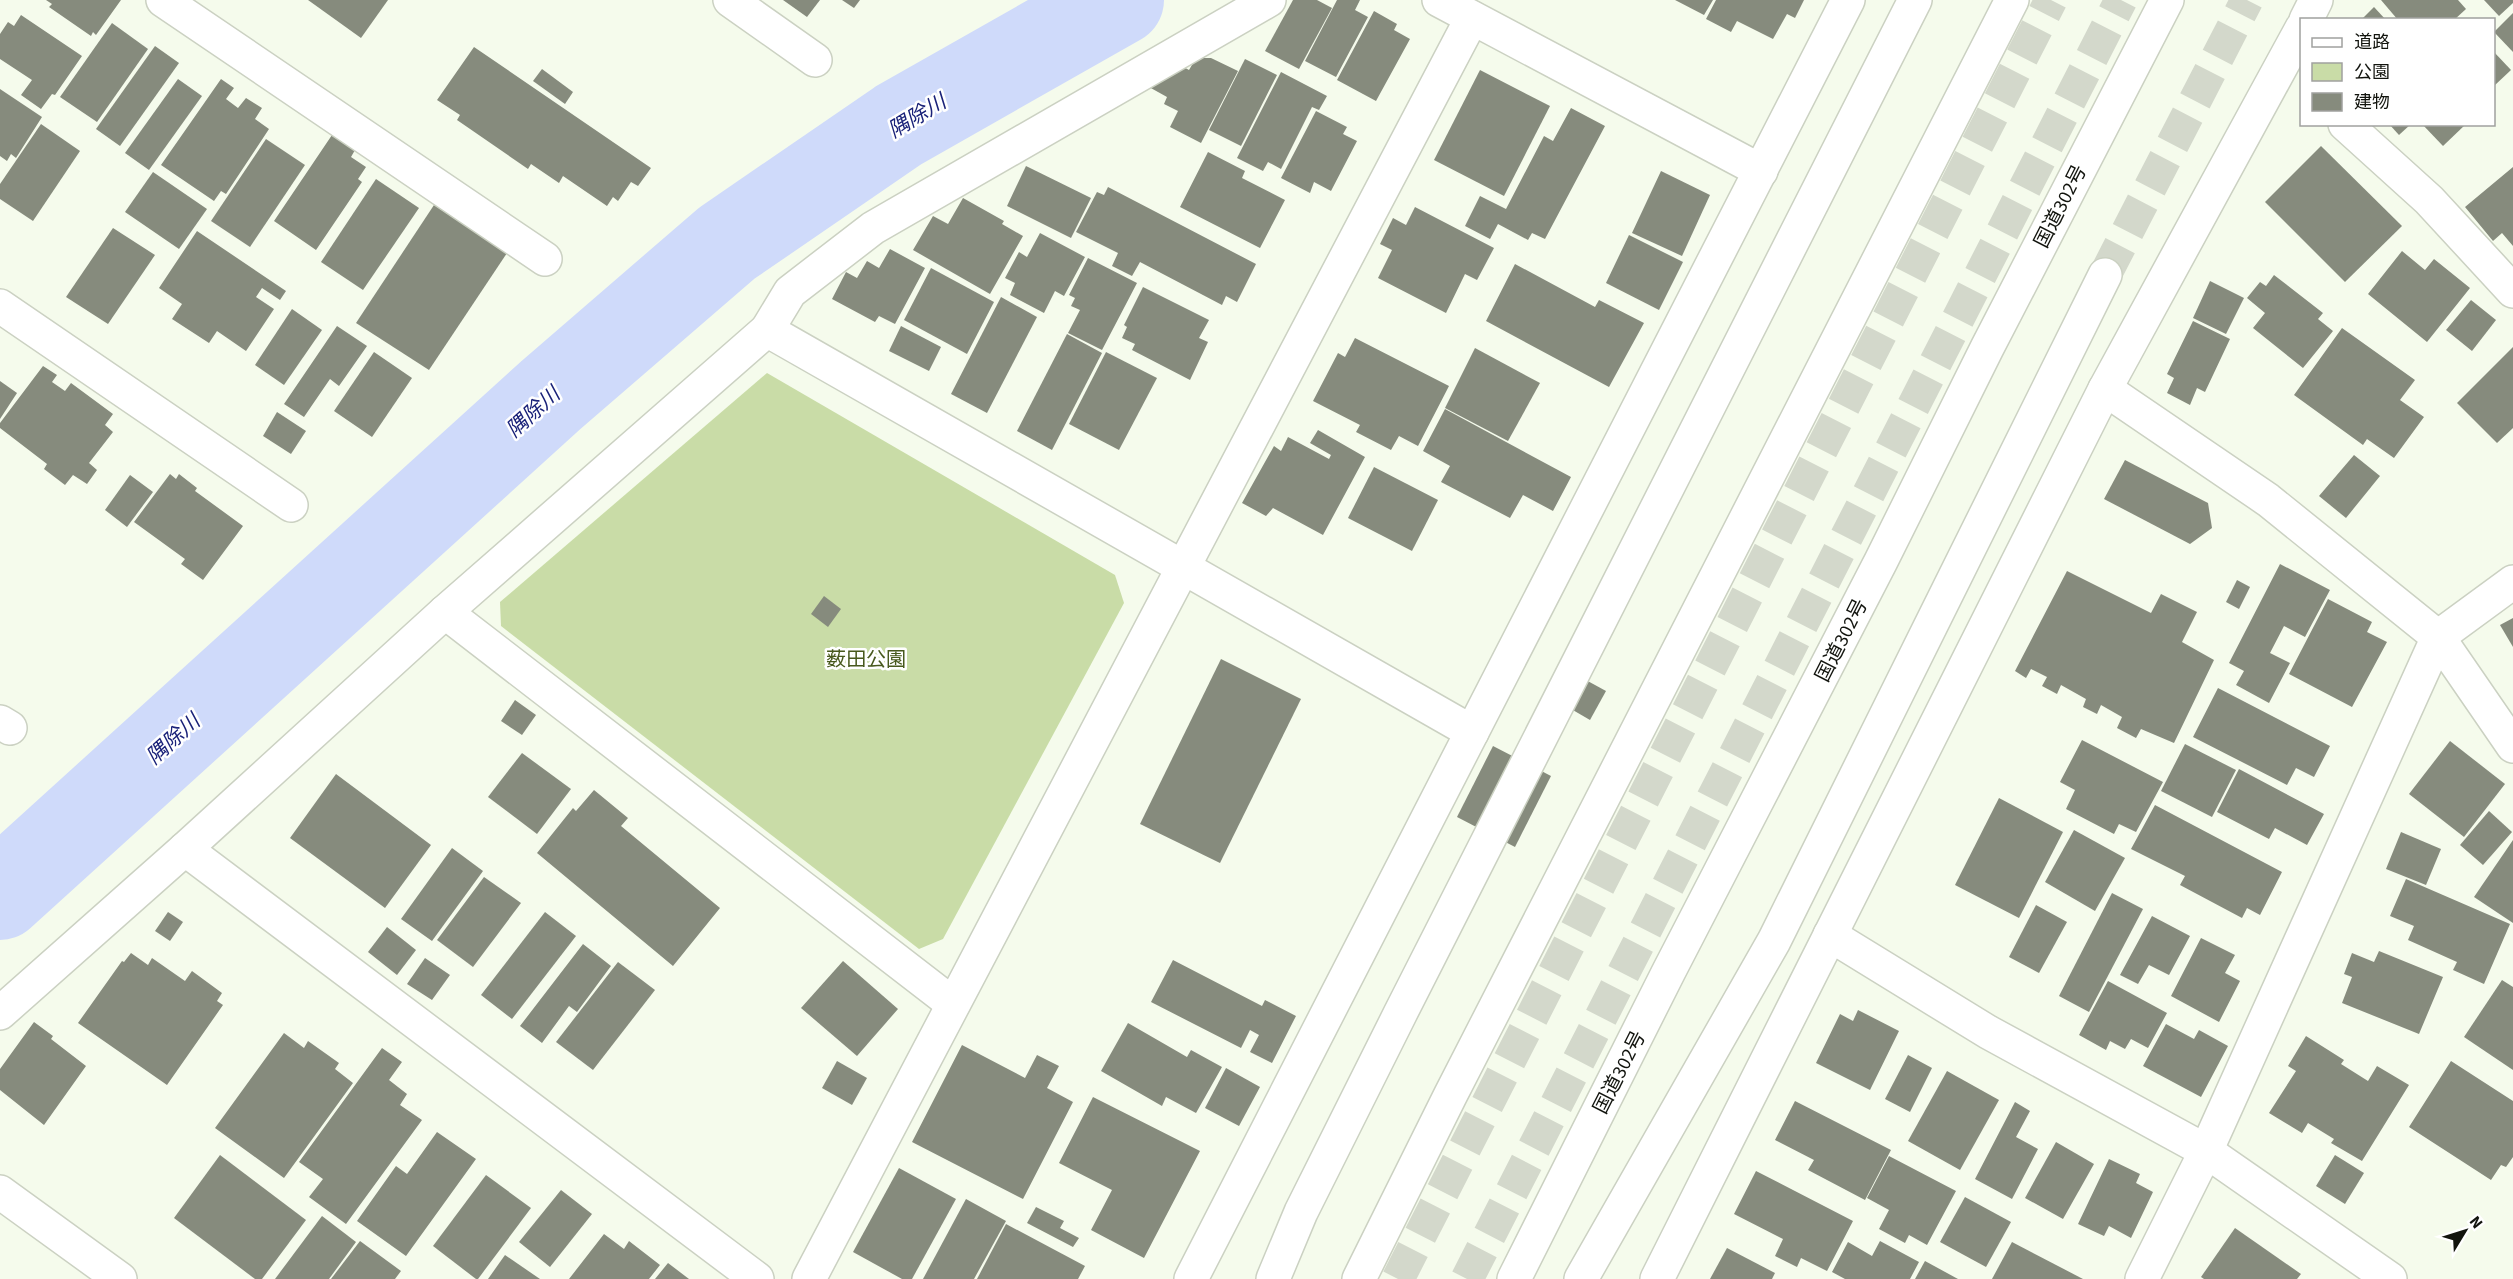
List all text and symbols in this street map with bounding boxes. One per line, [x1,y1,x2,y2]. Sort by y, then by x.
legend [2300,18,2495,126]
text: 道路 [2354,30,2390,55]
text: 公園 [2354,60,2390,85]
water label: 隅除川 [882,86,953,145]
text: 建物 [2354,90,2390,115]
street label: 国道302号 [2028,160,2094,253]
water label: 隅除川 [500,378,568,444]
street label: 国道302号 [1809,594,1875,687]
park label: 薮田公園 [826,646,906,674]
water label: 隅除川 [140,705,208,771]
street label: 国道302号 [1587,1026,1653,1119]
north arrow [2435,1201,2495,1261]
text: N [2464,1211,2488,1233]

